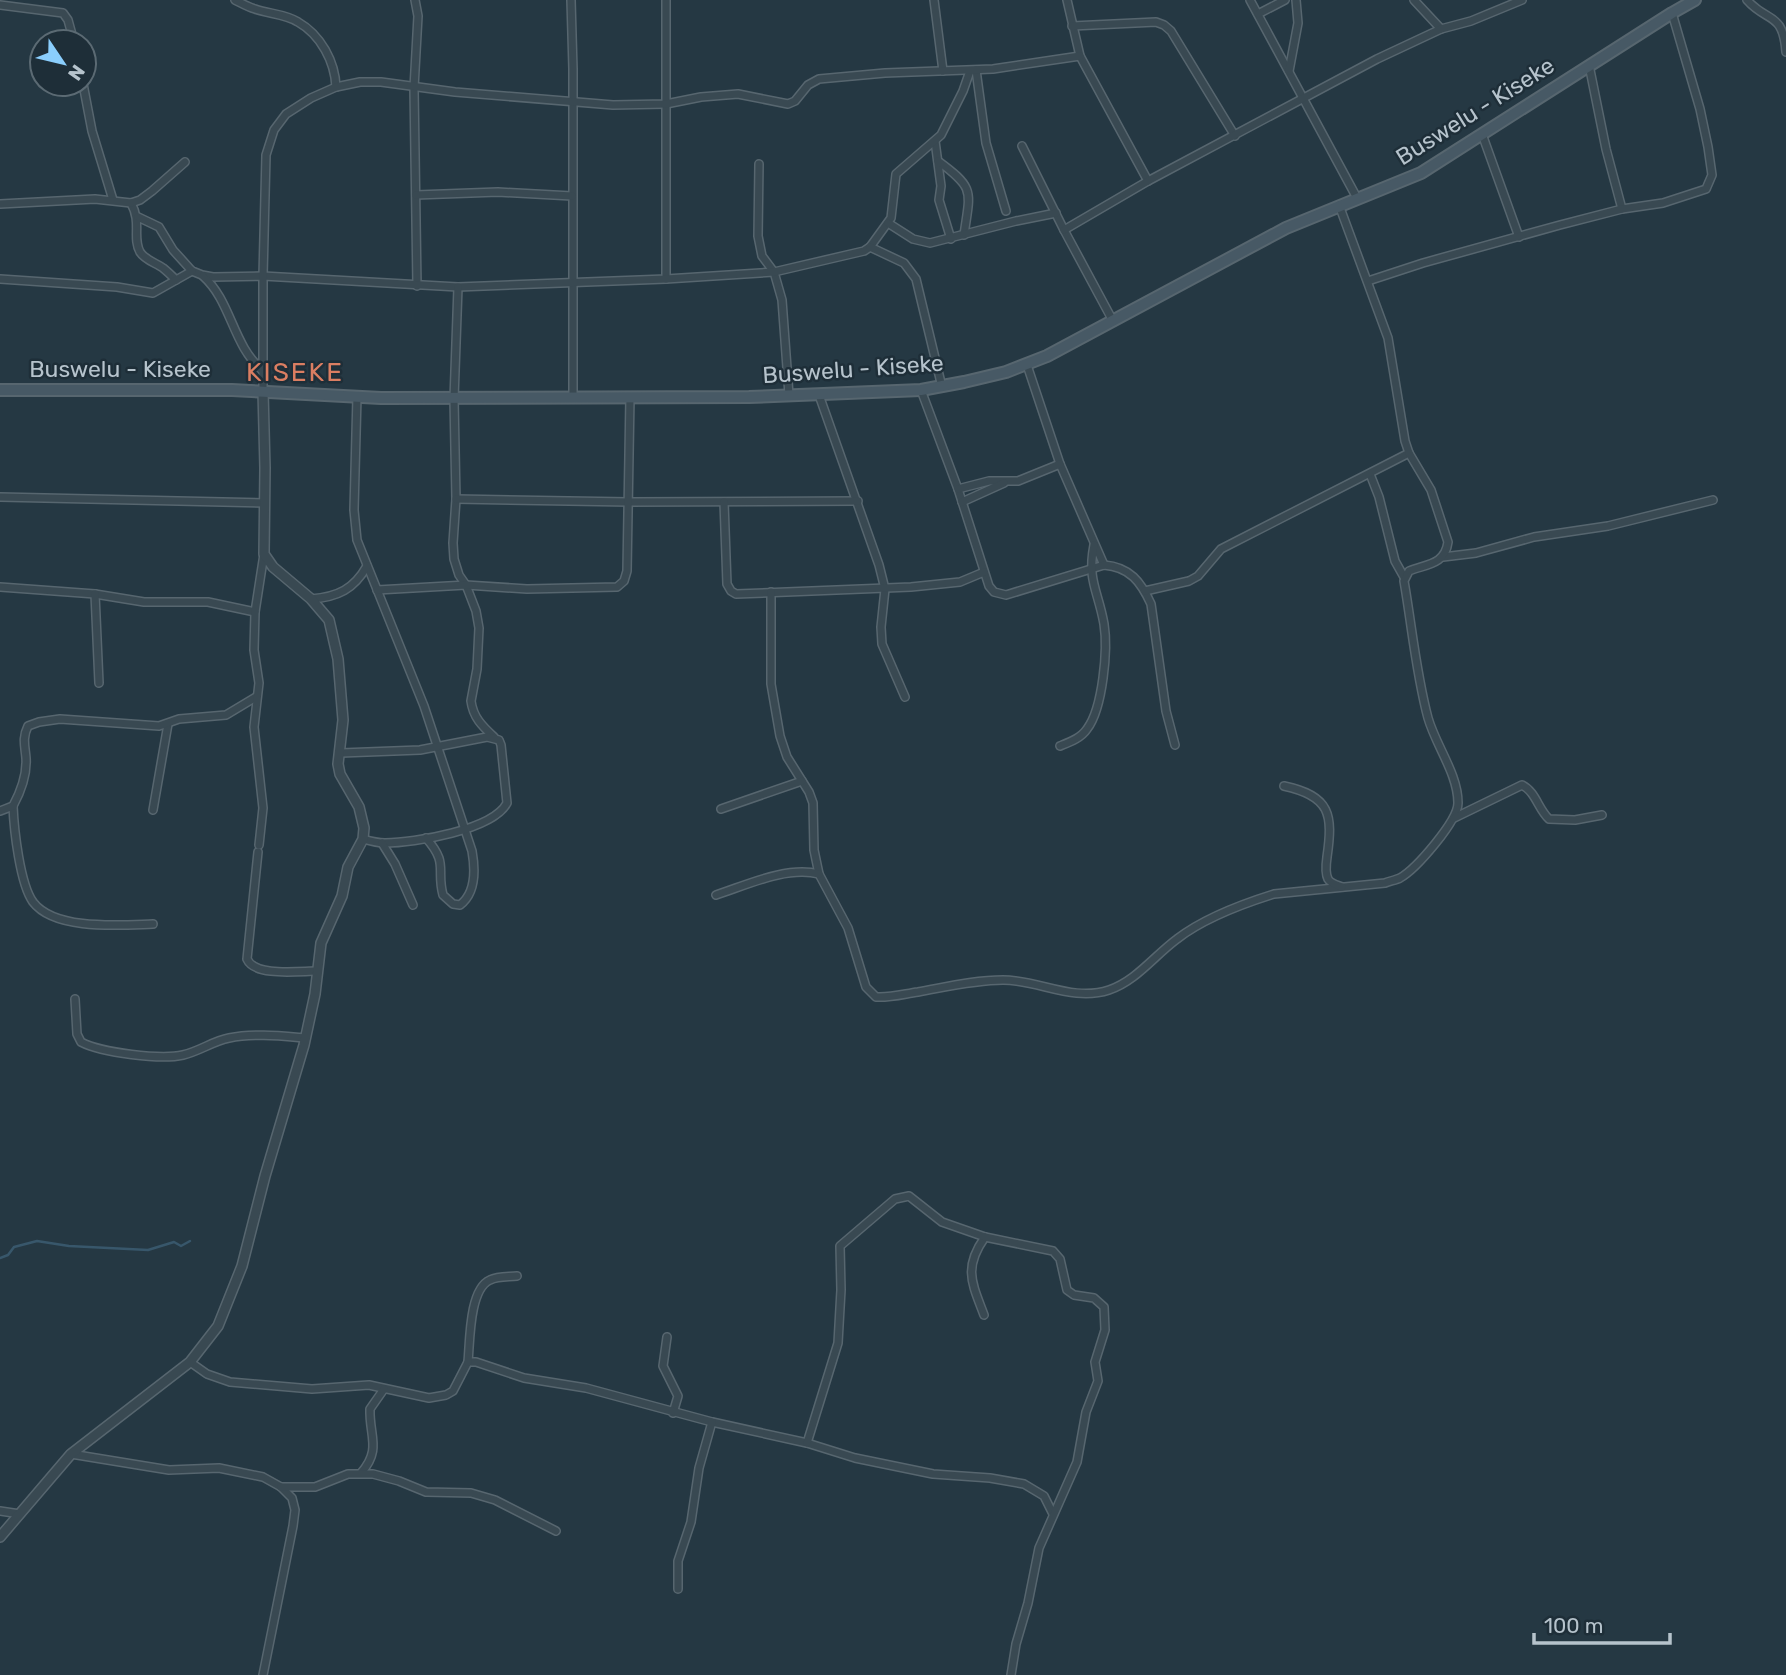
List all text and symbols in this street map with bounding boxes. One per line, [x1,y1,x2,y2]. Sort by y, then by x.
north arrow [28,28,98,98]
street label: Buswelu - Kiseke [1391,51,1559,171]
text: N [63,60,90,85]
street label: Buswelu - Kiseke [761,349,945,389]
street label: Buswelu - Kiseke [29,355,211,383]
district label: KISEKE [246,357,344,388]
scale bar [1534,1602,1670,1646]
text: 100 m [1544,1613,1603,1638]

